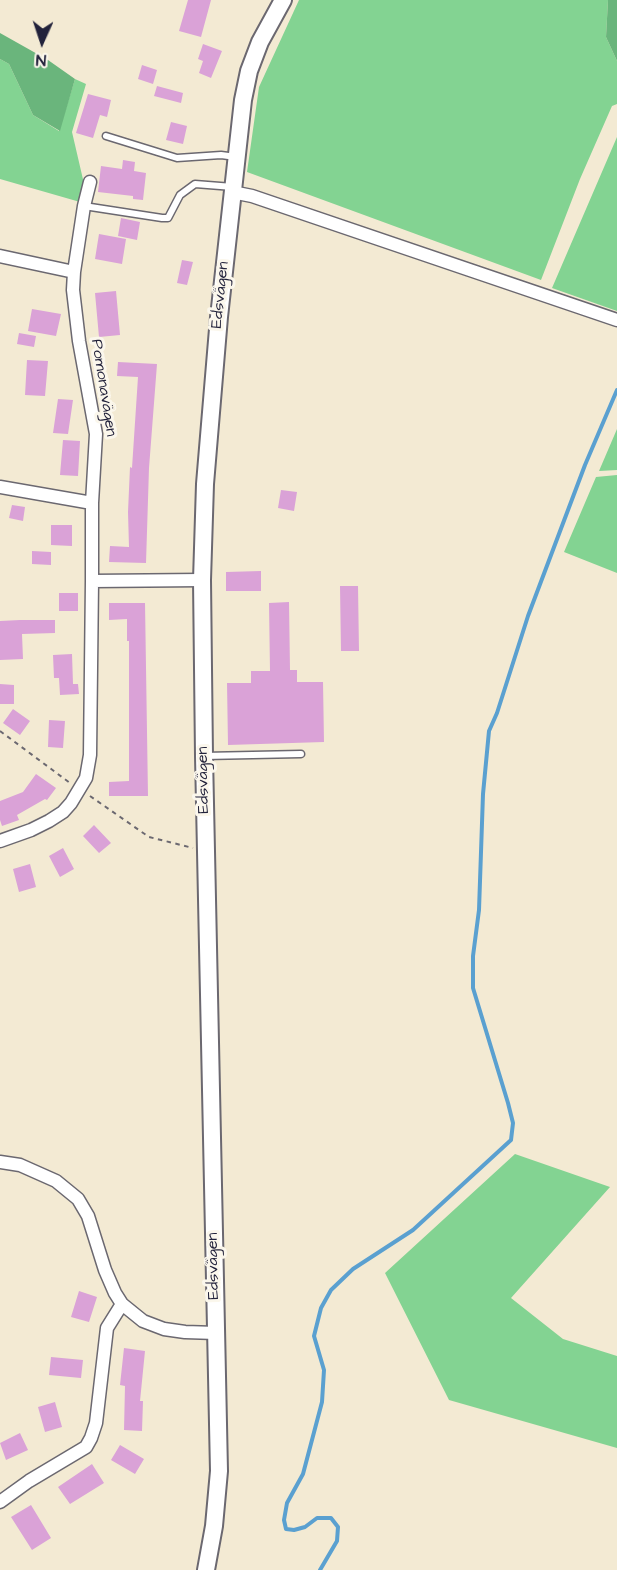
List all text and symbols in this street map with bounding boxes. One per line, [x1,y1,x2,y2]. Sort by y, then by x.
north arrow [12,12,72,72]
text: N [35,49,47,71]
street label: Edsvägen [208,261,234,329]
street label: Pomonavägen [86,338,120,438]
street label: Edsvägen [194,746,214,814]
street label: Edsvägen [204,1232,224,1300]

